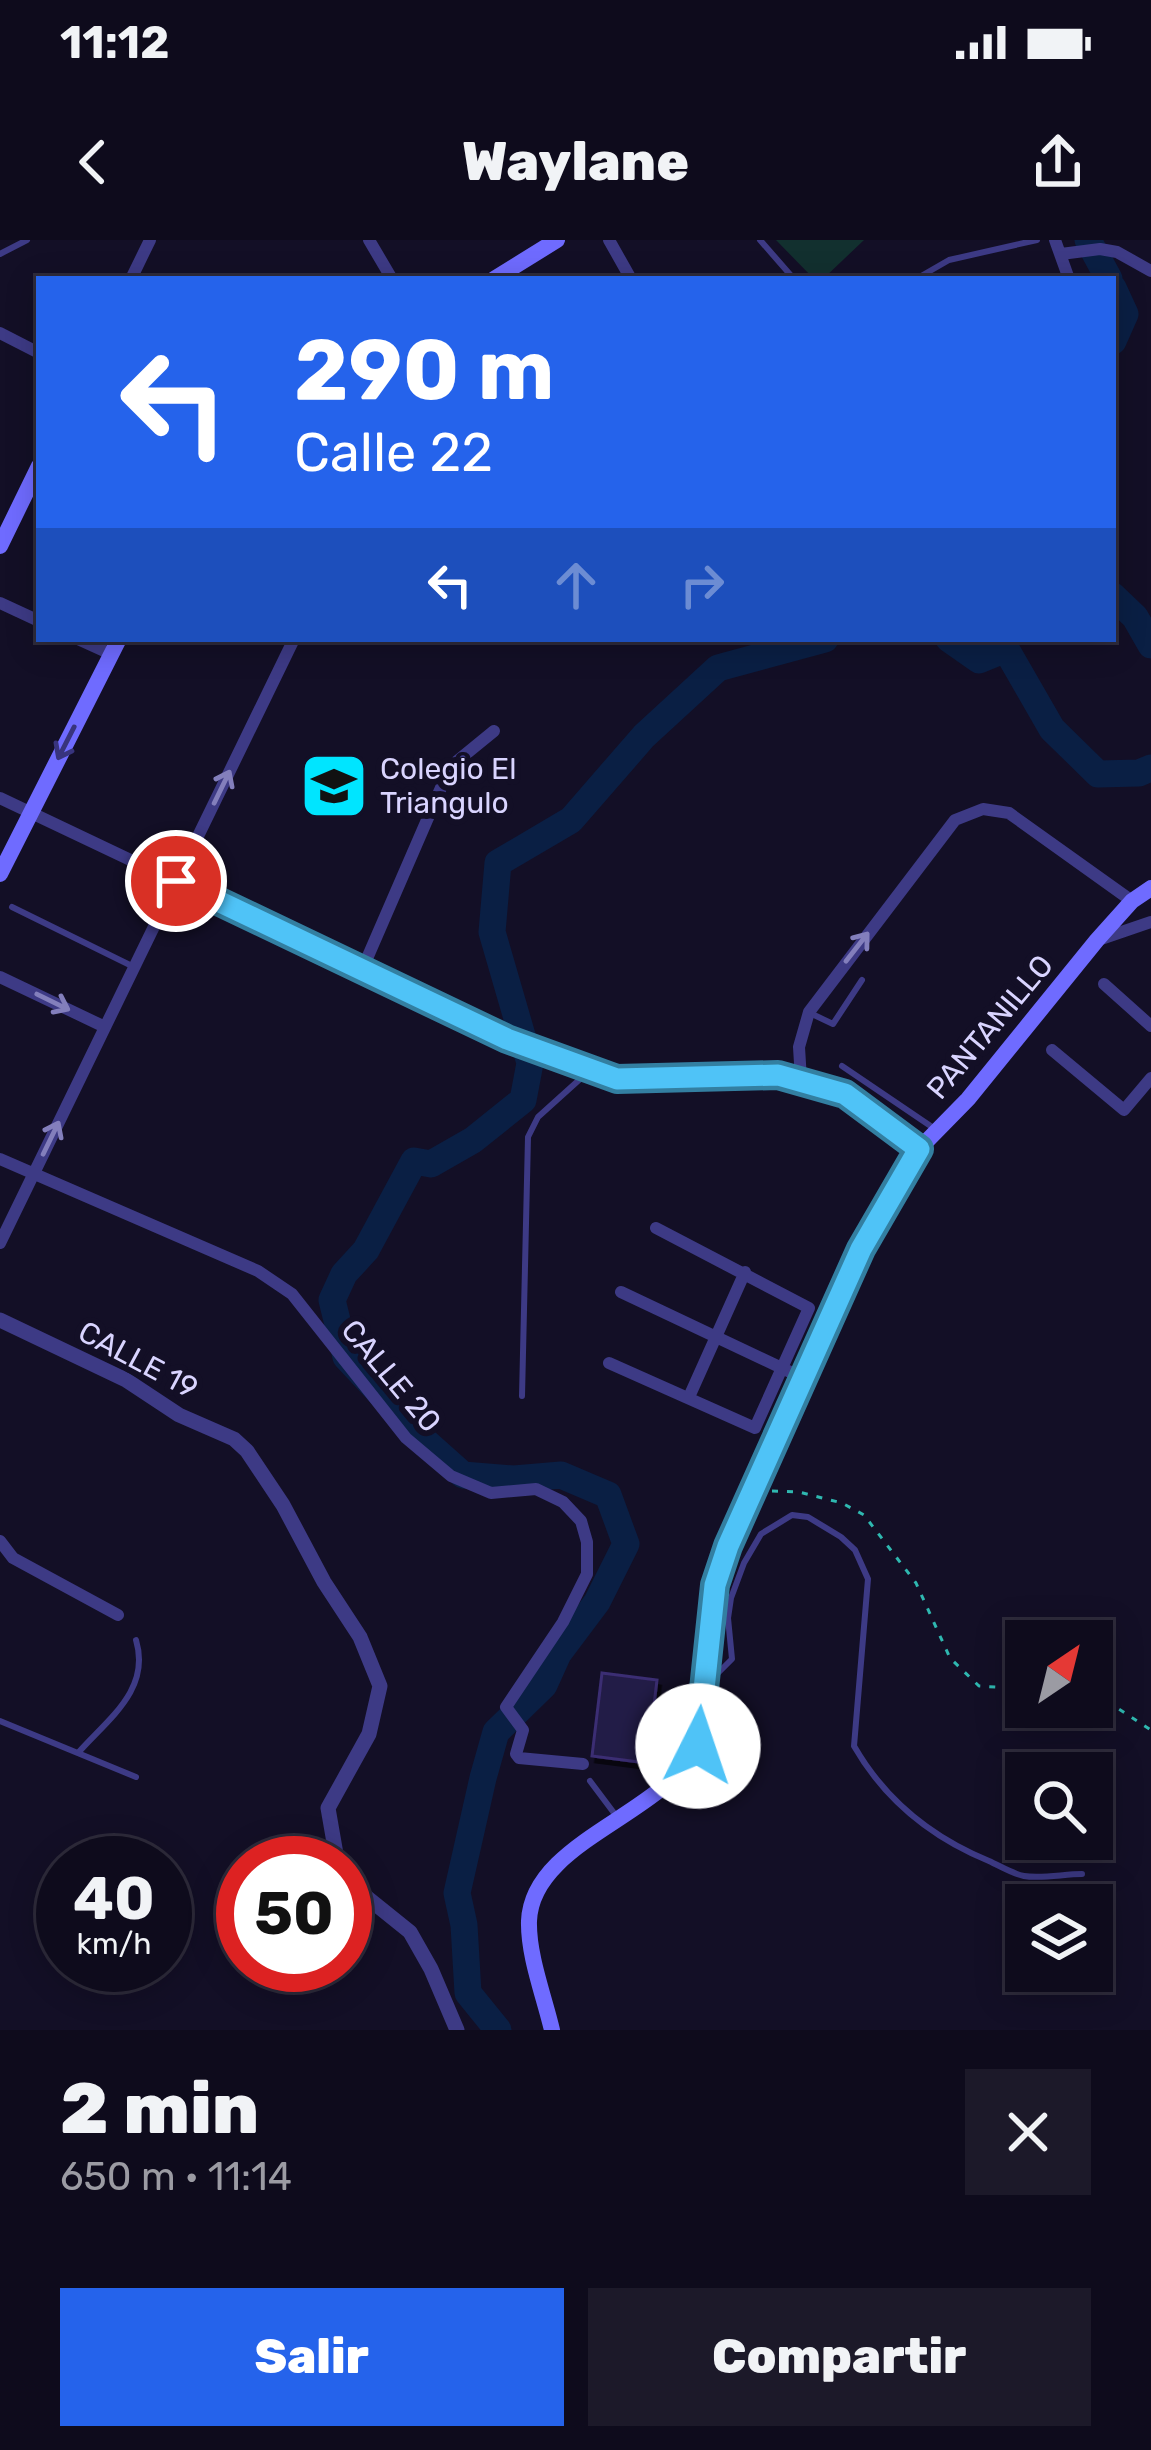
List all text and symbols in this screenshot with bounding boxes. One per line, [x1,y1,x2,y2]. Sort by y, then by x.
text: 11:12 [60,16,170,69]
icon: back [60,129,126,195]
icon: share [1025,129,1091,195]
text: Waylane [462,130,689,194]
text: 290 m [294,320,554,420]
icon: left [96,324,252,480]
text: Calle 22 [294,421,493,485]
icon: left [417,552,483,618]
icon: ahead [543,552,609,618]
icon: right [669,552,735,618]
one-way arrow [54,725,77,761]
school or university icon: Colegio El Triangulo [299,751,369,821]
place label: Colegio El Triangulo [380,751,517,821]
one-way arrow [212,770,234,806]
pin [125,830,227,932]
icon: arrive [143,848,209,914]
one-way arrow [843,931,869,963]
street label: PANTANILLO [919,948,1061,1106]
one-way arrow [34,992,70,1014]
one-way arrow [41,1120,64,1156]
street label: CALLE 20 [334,1312,448,1440]
street label: CALLE 19 [72,1314,204,1406]
north arrow [1005,1620,1113,1728]
map controls [1005,1620,1113,1992]
position arrow [635,1683,761,1809]
button: search [1005,1752,1113,1860]
speed limit sign: 50 [216,1836,372,1992]
text: 40 [73,1863,155,1934]
button: layers [1005,1884,1113,1992]
text: km/h [77,1926,151,1962]
text: 2 min [60,2066,259,2151]
button: close [965,2069,1091,2195]
text: 650 m · 11:14 [60,2154,292,2200]
button: Salir [60,2288,564,2426]
button: Compartir [588,2288,1091,2426]

